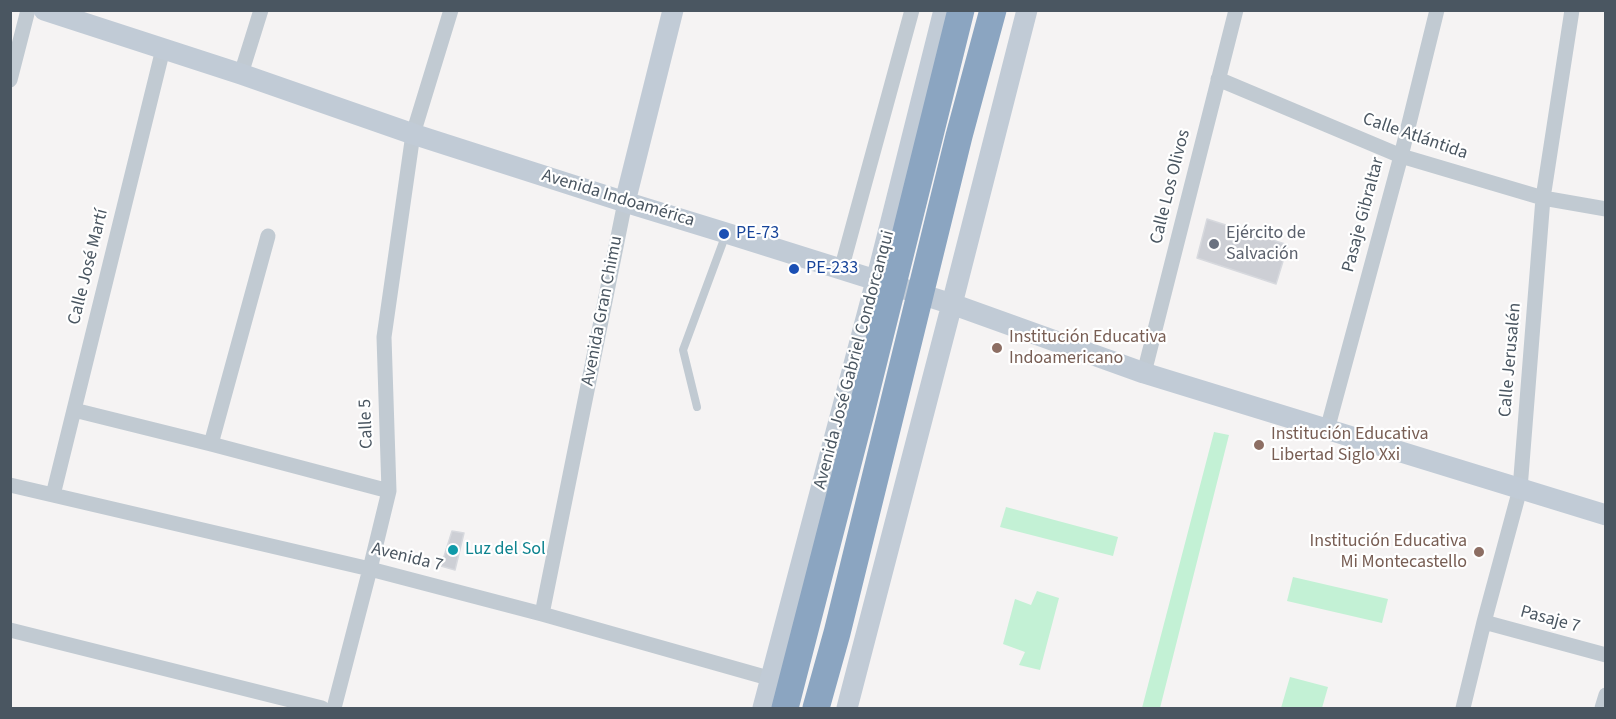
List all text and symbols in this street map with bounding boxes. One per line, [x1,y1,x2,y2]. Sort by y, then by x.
street label: Calle Atlántida [1360,109,1470,165]
street label: Calle Los Olivos [1146,128,1196,246]
street label: Pasaje Gibraltar [1338,155,1390,275]
street label: Avenida Indoamérica [539,165,697,233]
street label: Calle José Martí [64,207,114,327]
place label: PE-73 [736,223,779,245]
place label: Ejército de Salvación [1226,223,1306,266]
marker: PE-73 [717,227,731,241]
street label: Avenida José Gabriel Condorcanqui [810,228,900,492]
street label: Avenida Gran Chimu [578,234,628,388]
marker: Ejército de Salvación [1207,237,1221,251]
place label: PE-233 [806,258,858,280]
marker: PE-233 [787,262,801,276]
street label: Calle Jerusalén [1495,302,1527,418]
place label: Institución Educativa Indoamericano [1009,327,1167,370]
marker: Institución Educativa Indoamericano [990,341,1004,355]
street label: Calle 5 [355,399,379,449]
place label: Institución Educativa Libertad Siglo Xxi [1271,424,1429,466]
marker: Institución Educativa Libertad Siglo Xxi [1252,438,1266,452]
place label: Institución Educativa Mi Montecastello [1309,531,1467,574]
street label: Avenida 7 [369,539,445,577]
place label: Luz del Sol [465,539,546,561]
marker: Luz del Sol [446,543,460,557]
marker: Institución Educativa Mi Montecastello [1472,545,1486,559]
street label: Pasaje 7 [1518,602,1582,638]

